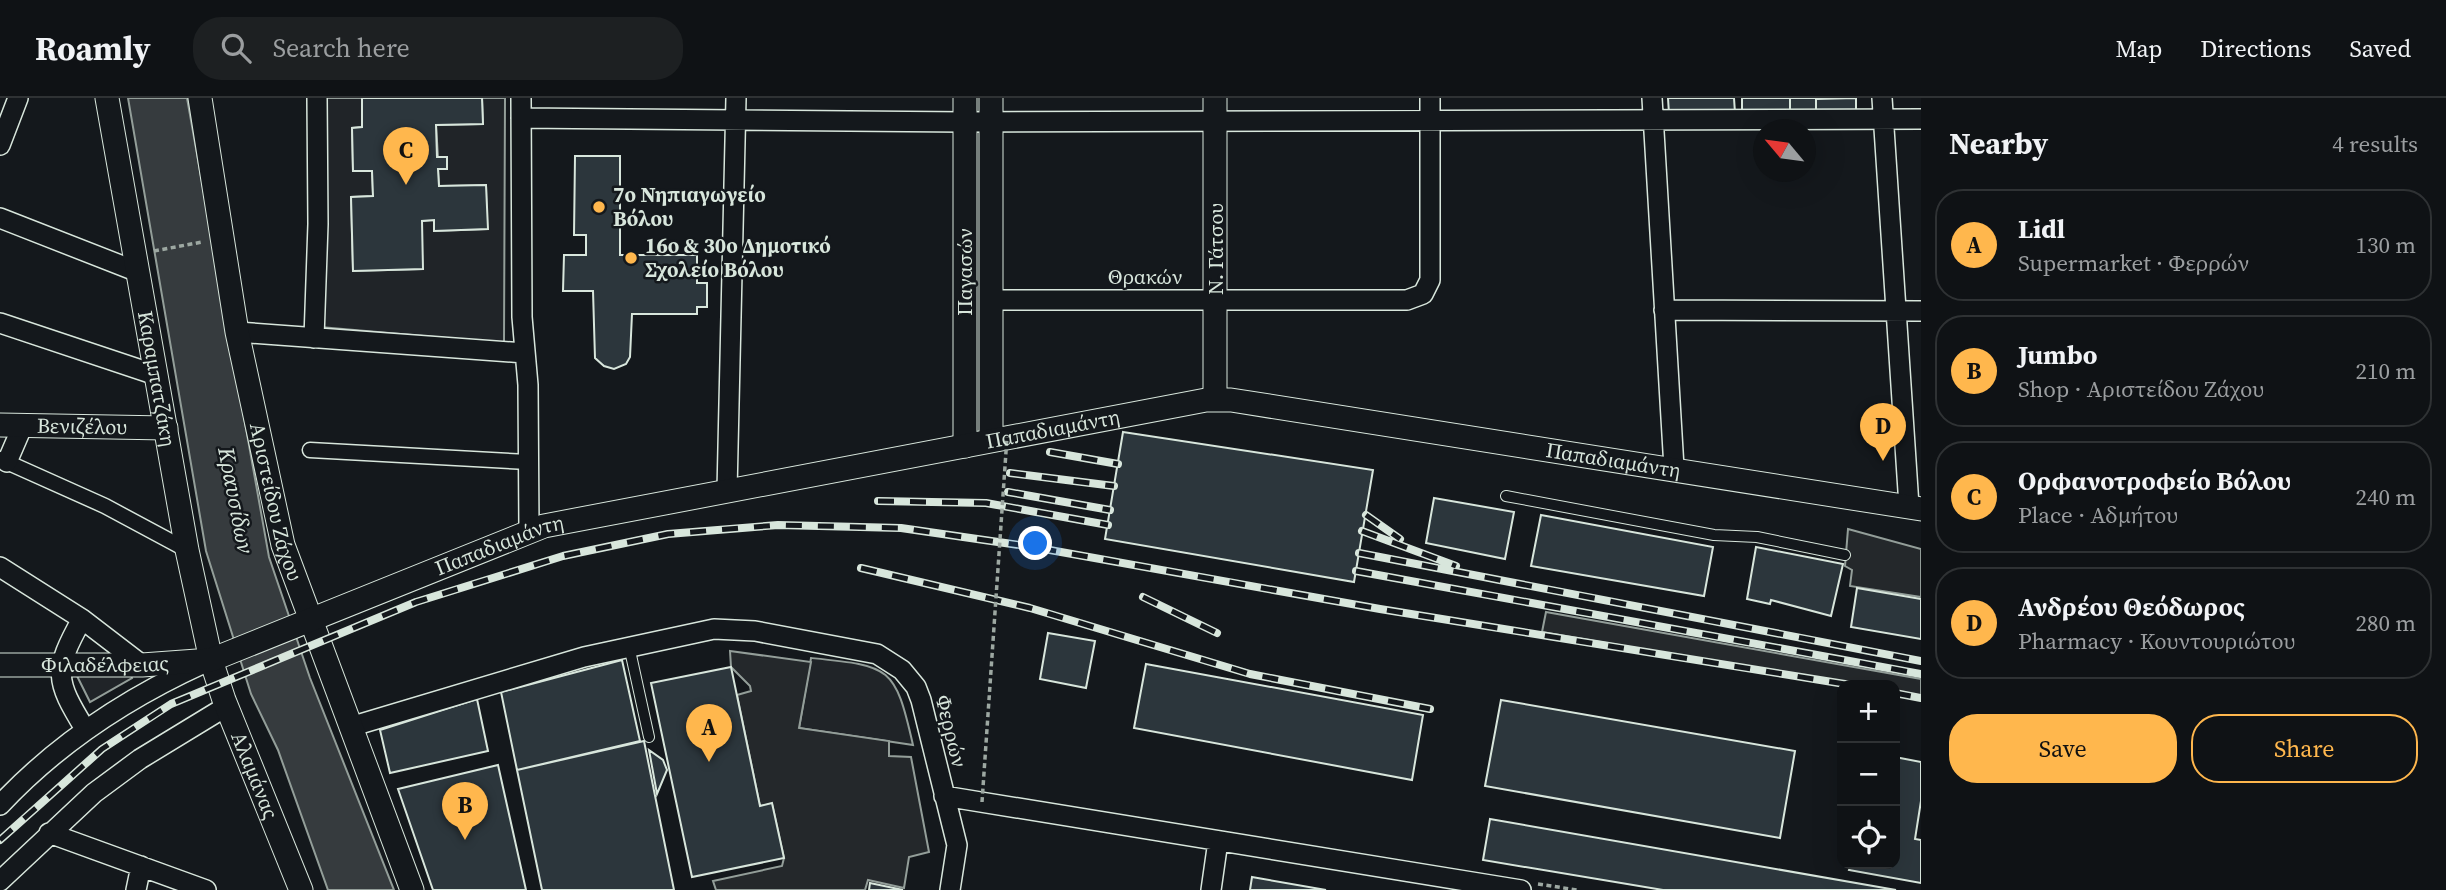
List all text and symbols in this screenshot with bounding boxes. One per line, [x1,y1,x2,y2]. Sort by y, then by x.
search box [193,17,683,80]
text: Roamly [35,26,151,71]
icon: search [217,29,255,67]
text: Search here [273,30,410,66]
text: Map [2115,32,2162,65]
text: Directions [2200,32,2311,65]
text: Saved [2349,32,2411,65]
north arrow [1753,119,1816,182]
text: Nearby [1949,123,2048,164]
pin: C [383,127,429,185]
text: 4 results [2332,128,2418,160]
place label: 7ο Νηπιαγωγείο Βόλου [613,180,766,233]
marker: 7ο Νηπιαγωγείο Βόλου [591,199,607,215]
street label: Ν. Γάτσου [1201,203,1230,295]
text: Lidl [2018,211,2065,247]
street label: Παγασών [950,228,979,316]
text: A [1966,229,1982,261]
text: 130 m [2355,229,2416,261]
place label: 16ο & 30ο Δημοτικό Σχολείο Βόλου [645,231,831,284]
text: Supermarket · Φερρών [2018,247,2249,279]
marker: 16ο & 30ο Δημοτικό Σχολείο Βόλου [623,250,639,266]
street label: Θρακών [1108,262,1182,291]
street label: Καραμπατζάκη [131,308,183,449]
text: Jumbo [2018,337,2097,373]
text: B [1967,355,1981,387]
text: 210 m [2355,355,2416,387]
text: Shop · Αριστείδου Ζάχου [2018,373,2264,405]
street label: Παπαδιαμάντη [983,402,1122,456]
pin: D [1860,403,1906,461]
street label: Βενιζέλου [37,411,127,441]
street label: Αριστείδου Ζάχου [243,420,310,585]
street label: Παπαδιαμάντη [1544,435,1683,485]
water label: Κραυσίδων [210,443,262,557]
text: Ορφανοτροφείο Βόλου [2018,463,2291,499]
text: C [1967,481,1981,513]
text: 240 m [2355,481,2416,513]
text: Place · Αδμήτου [2018,499,2178,531]
street label: Παπαδιαμάντη [431,508,566,582]
your location [1018,526,1052,560]
text: Ανδρέου Θεόδωρος [2018,589,2245,625]
text: D [1966,607,1982,639]
text: 280 m [2355,607,2416,639]
text: Pharmacy · Κουντουριώτου [2018,625,2295,657]
street label: Φιλαδέλφειας [41,648,170,679]
map controls [1837,680,1900,869]
button: + [1837,680,1900,743]
street label: Φερρών [929,692,974,770]
pin: A [686,704,732,762]
button: Save [1949,714,2177,783]
button: Share [2191,714,2418,783]
street label: Αλαμάνας [224,727,286,823]
button: − [1837,743,1900,806]
pin: B [442,782,488,840]
button: locate [1837,806,1900,869]

